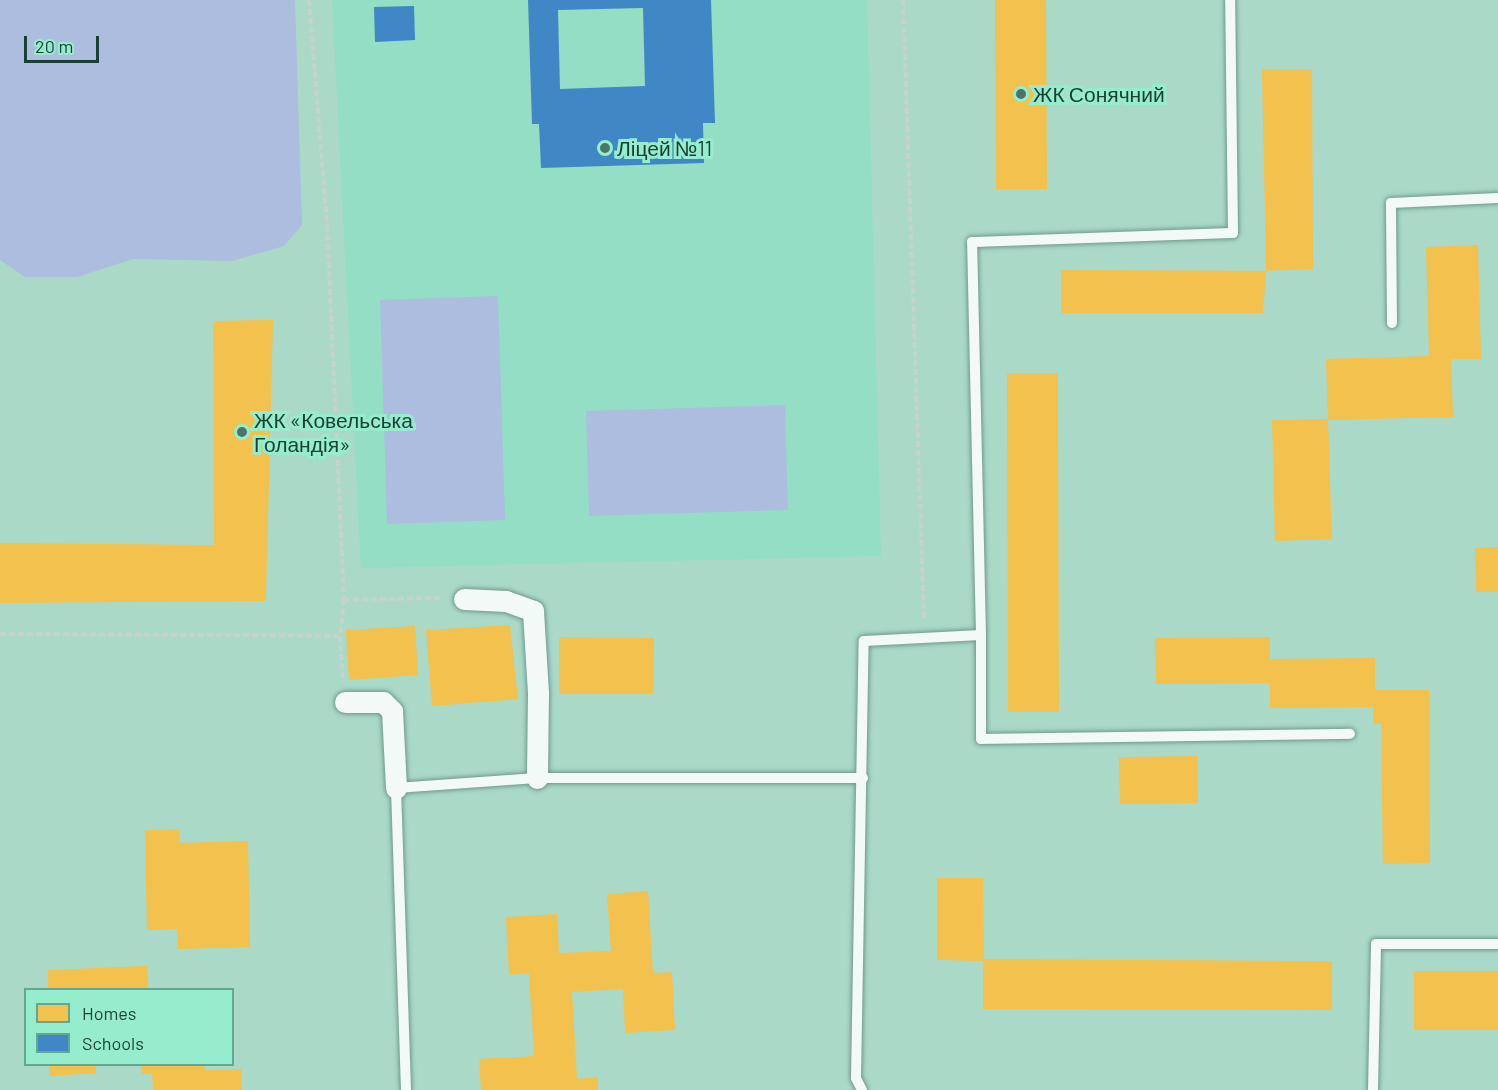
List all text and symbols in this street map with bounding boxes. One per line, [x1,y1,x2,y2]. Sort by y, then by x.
scale bar [27,24,102,62]
text: 20 m [35,35,73,57]
place label: ЖК Сонячний [1033,81,1165,107]
marker: ЖК Сонячний [1014,87,1028,101]
place label: Ліцей №11 [617,135,712,161]
marker: Ліцей №11 [598,141,612,155]
place label: ЖК «Ковельська Голандія» [254,407,413,457]
marker: ЖК «Ковельська Голандія» [235,425,249,439]
legend [24,988,234,1066]
text: Homes [82,1002,136,1024]
text: Schools [82,1032,144,1054]

